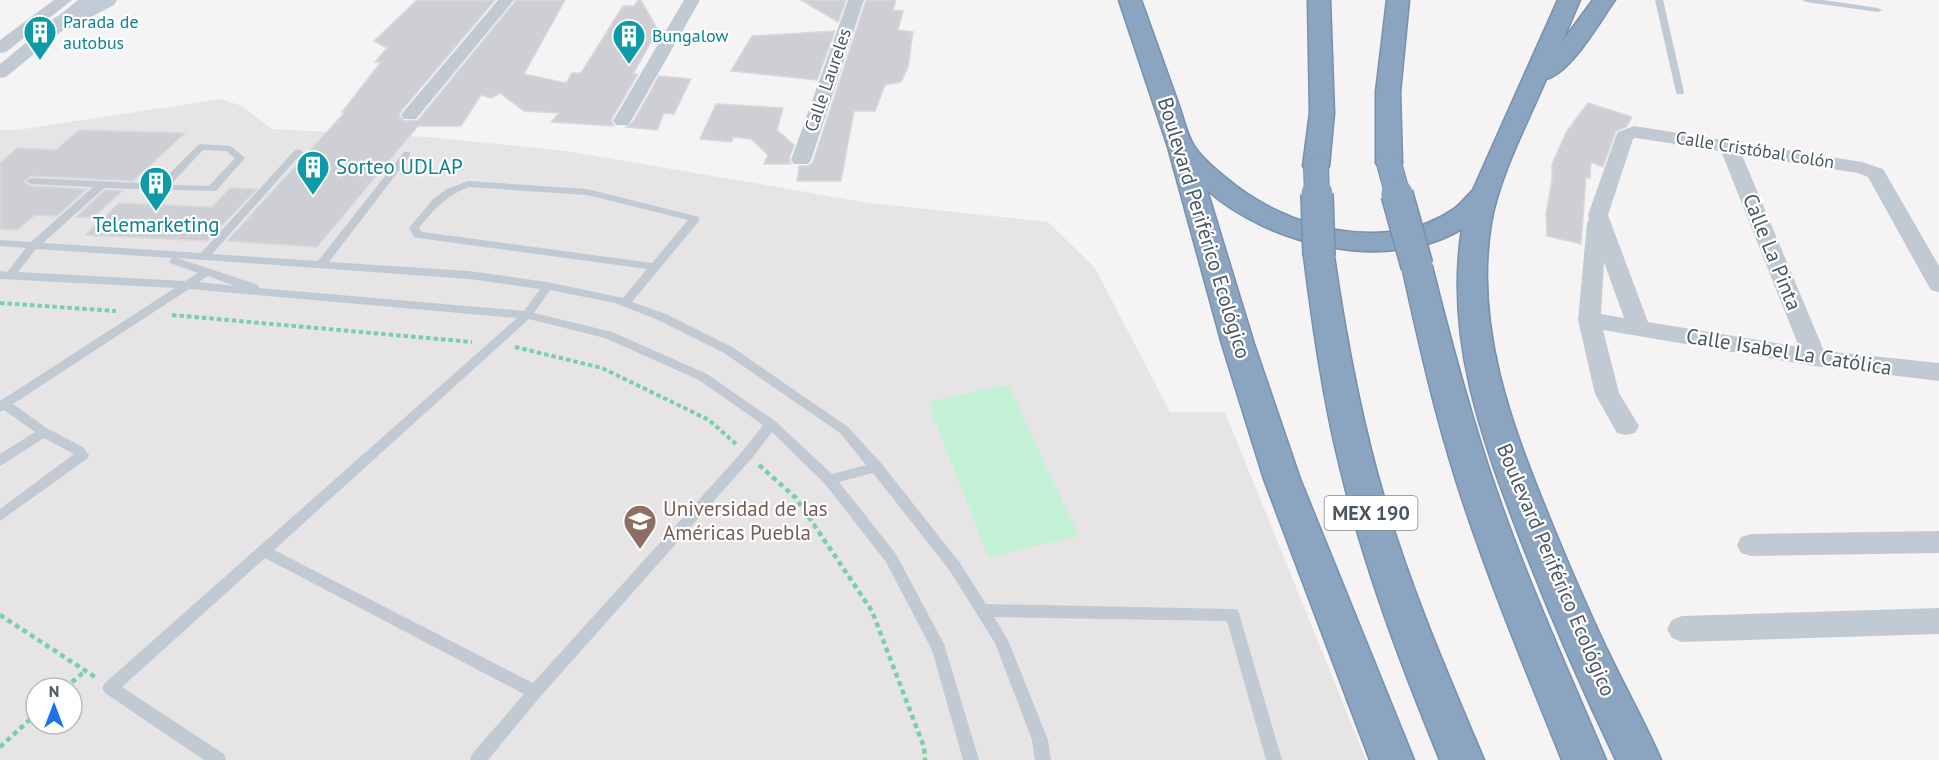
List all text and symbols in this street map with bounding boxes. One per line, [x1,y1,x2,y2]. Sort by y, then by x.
place label: Parada de autobus [63,10,139,54]
building icon: Parada de autobus [22,14,58,61]
building icon: Bungalow [611,18,647,65]
place label: Bungalow [652,24,729,47]
street label: Calle Laureles [799,25,856,135]
street label: Boulevard Periférico Ecológico [1152,94,1257,362]
street label: Calle Cristóbal Colón [1674,126,1836,173]
building icon: Sorteo UDLAP [295,149,331,196]
place label: Sorteo UDLAP [336,153,463,180]
building icon: Telemarketing [138,165,174,212]
street label: Calle La Pinta [1737,190,1808,314]
place label: Telemarketing [92,211,220,238]
street label: Calle Isabel La Católica [1684,322,1894,381]
street label: Boulevard Periférico Ecológico [1491,439,1622,700]
place label: Universidad de las Américas Puebla [663,495,828,546]
road number: MEX 190 [1324,496,1418,530]
school or university icon: Universidad de las Américas Puebla [622,503,658,550]
north arrow [24,676,84,736]
text: N [49,681,59,701]

